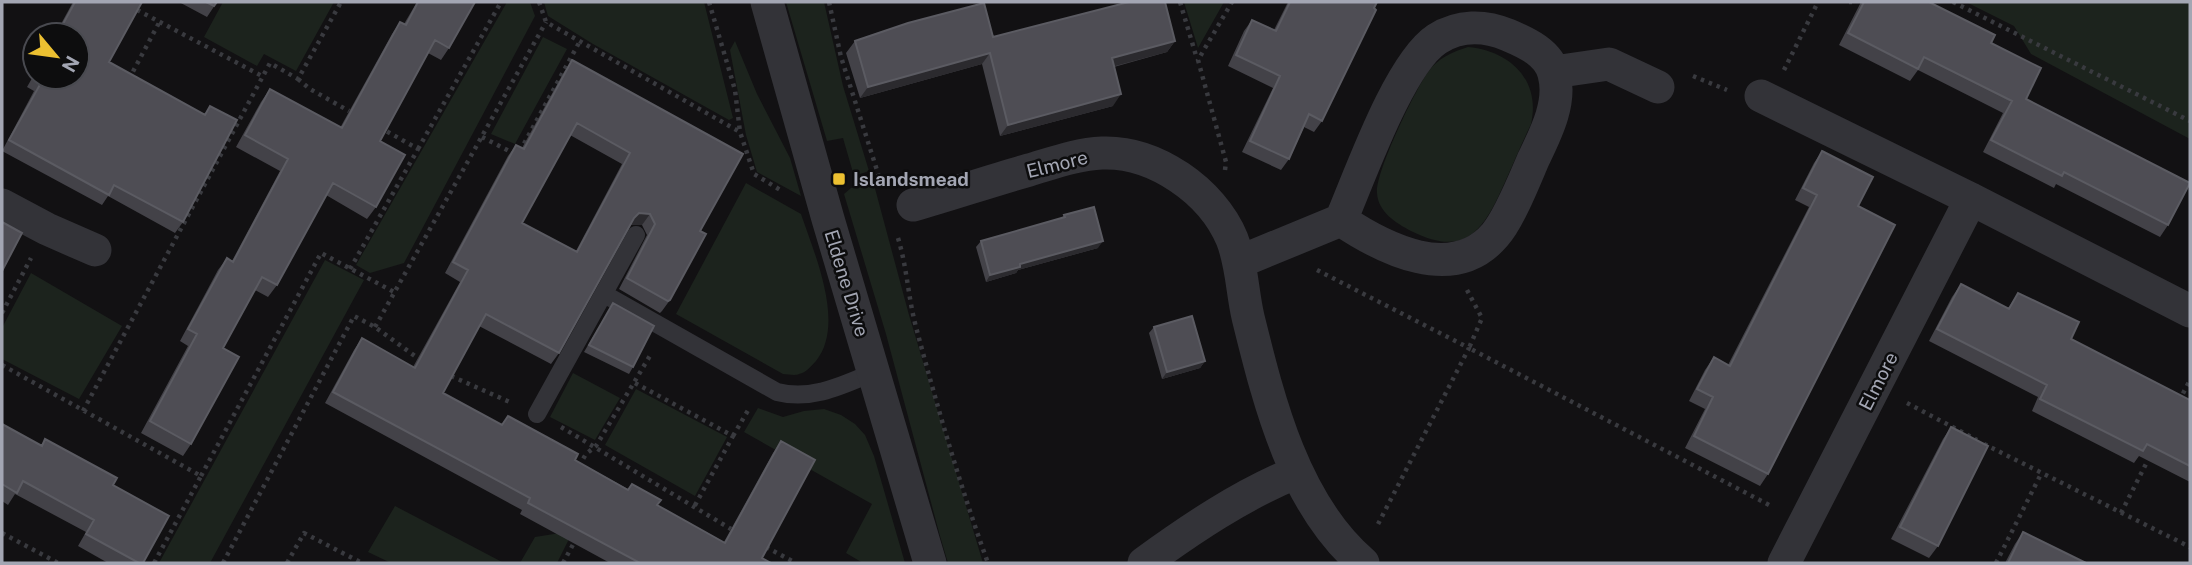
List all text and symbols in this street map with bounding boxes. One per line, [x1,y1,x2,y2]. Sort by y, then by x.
north arrow [21,21,91,91]
text: N [58,52,84,76]
street label: Elmore [1024,146,1090,182]
place label: Islandsmead [853,168,969,190]
marker: Islandsmead [831,171,847,187]
street label: Eldene Drive [820,227,874,339]
street label: Elmore [1854,348,1902,414]

